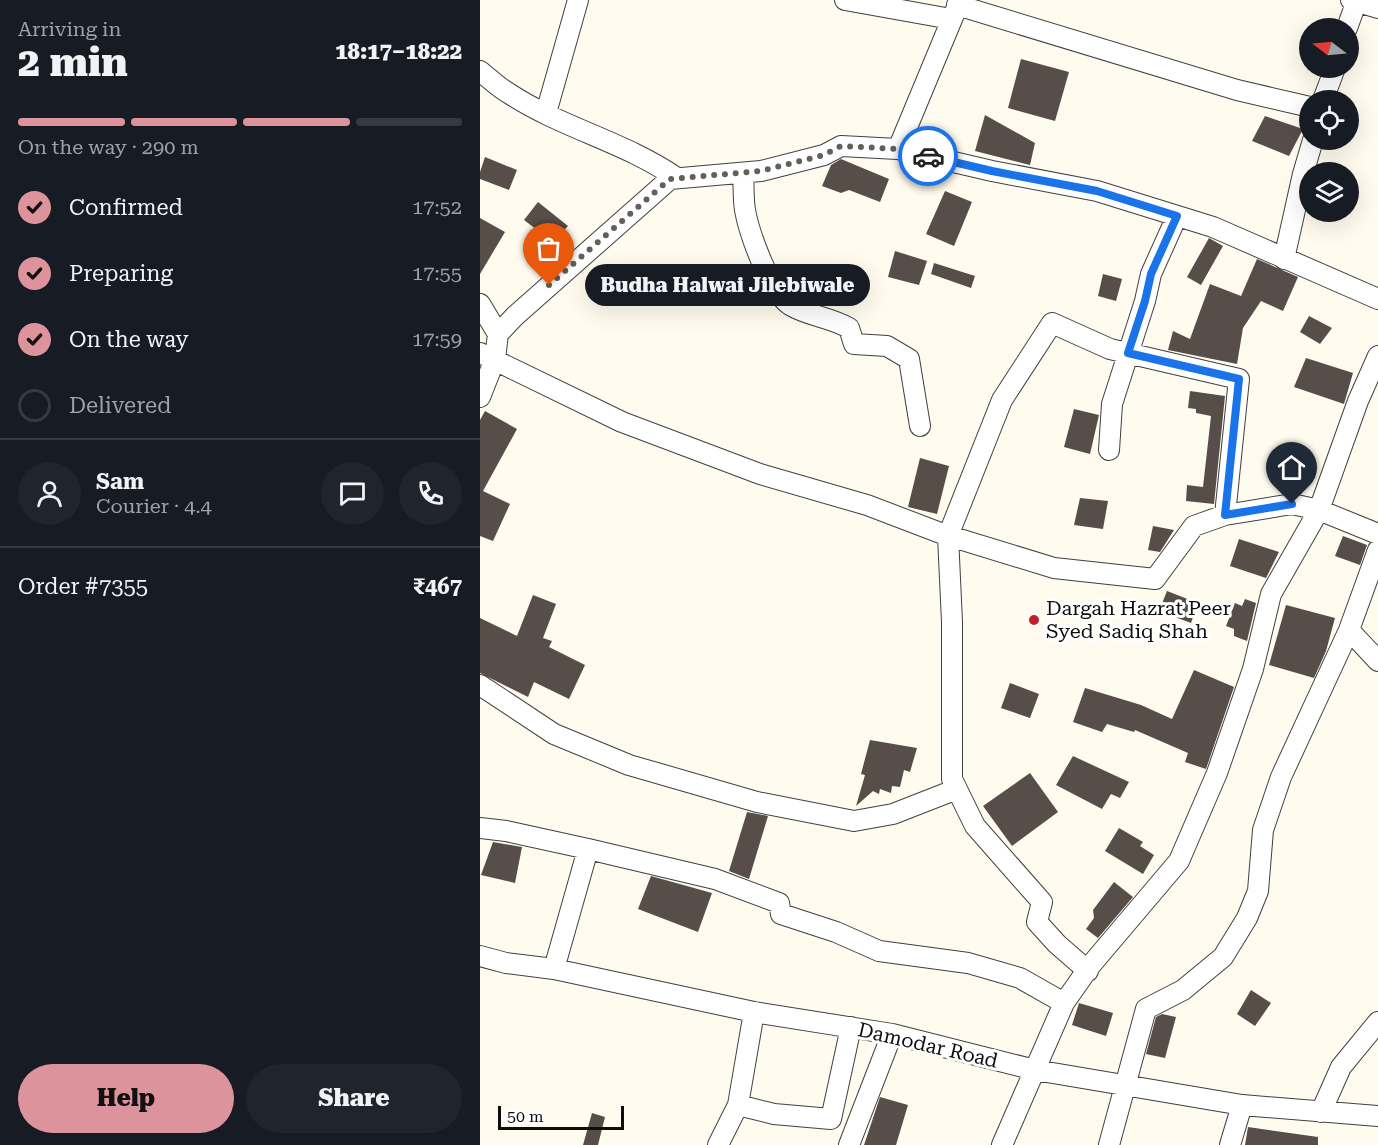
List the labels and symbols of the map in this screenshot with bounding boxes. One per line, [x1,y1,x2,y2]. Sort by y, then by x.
north arrow [1299,18,1359,78]
courier [898,126,958,186]
pin [523,223,574,285]
callout: Budha Halwai Jilebiwale [585,264,870,306]
pin [1266,442,1317,504]
place label: Dargah Hazrat Peer Syed Sadiq Shah [1046,596,1231,643]
marker: Dargah Hazrat Peer Syed Sadiq Shah [1027,613,1041,627]
street label: Damodar Road [856,1017,1000,1073]
scale bar [498,1103,624,1130]

